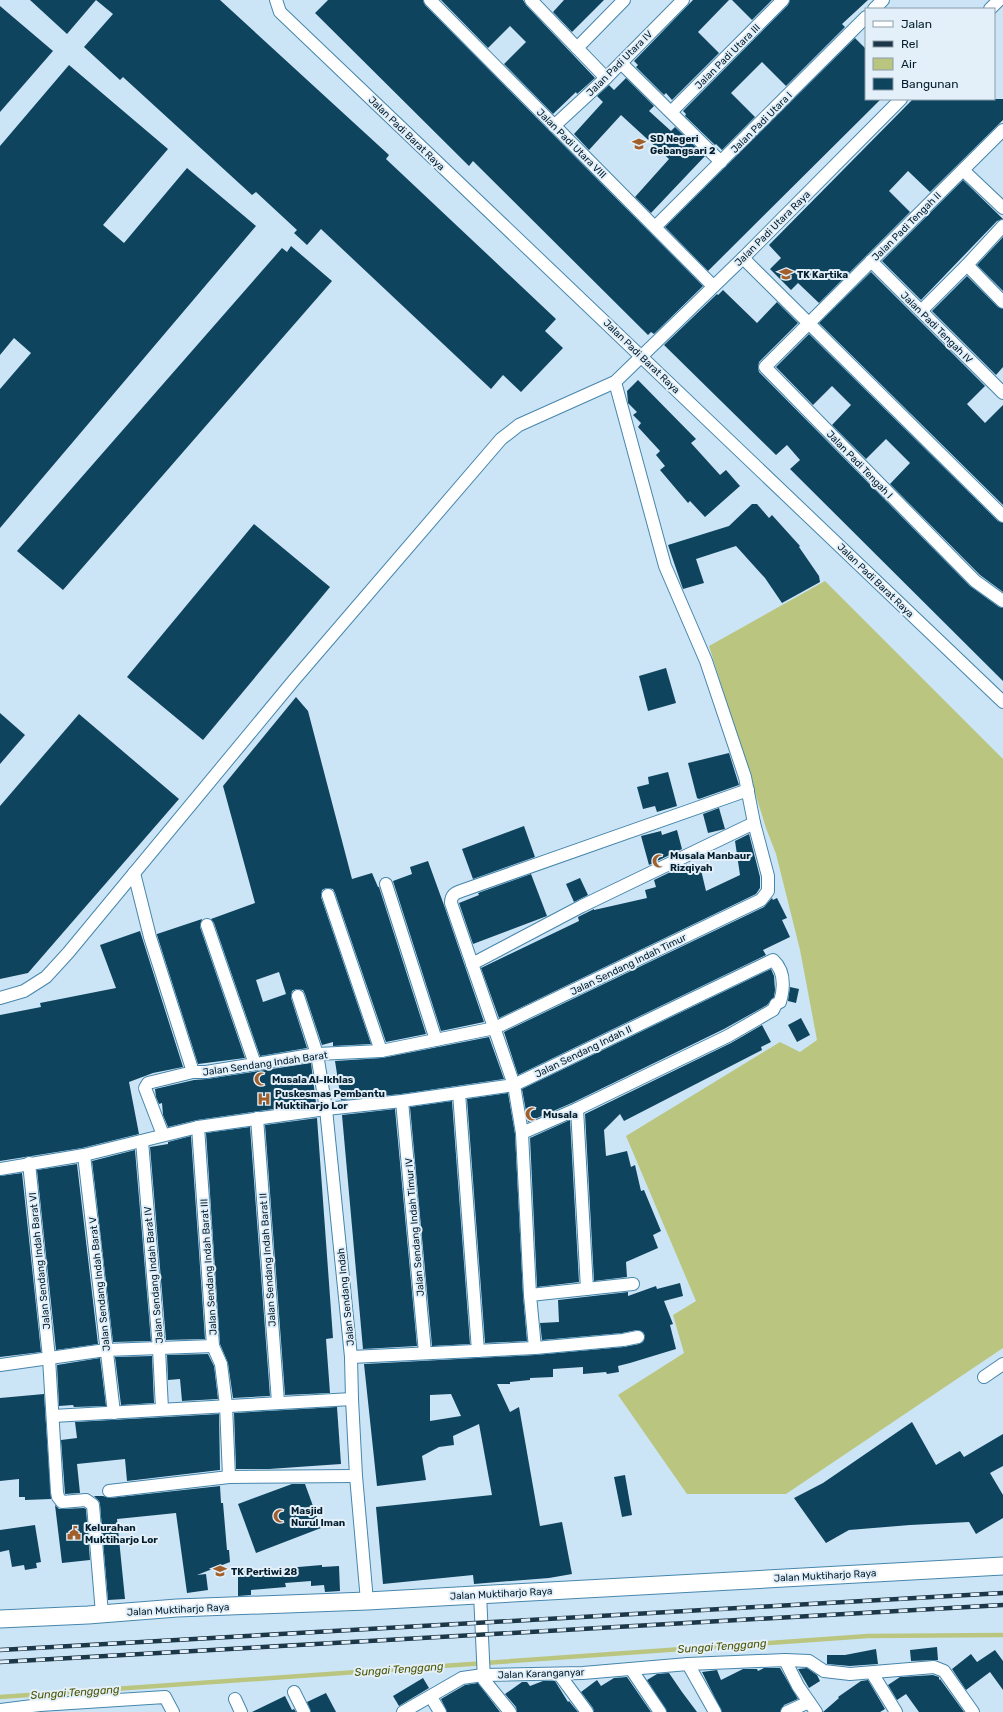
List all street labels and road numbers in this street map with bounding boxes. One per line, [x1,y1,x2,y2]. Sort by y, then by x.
street label: Jalan Padi Utara III [693,22,763,92]
street label: Jalan Padi Utara IV [584,28,656,99]
street label: Jalan Padi Utara I [729,90,795,156]
street label: Jalan Padi Barat Raya [366,94,447,173]
street label: Jalan Padi Utara VIII [534,106,609,181]
street label: Jalan Padi Utara Raya [732,188,813,269]
street label: Jalan Padi Tengah II [870,190,944,264]
street label: Jalan Padi Tengah IV [898,289,975,366]
street label: Jalan Padi Barat Raya [601,317,682,396]
street label: Jalan Padi Tengah I [824,428,895,501]
street label: Jalan Padi Barat Raya [835,541,916,620]
street label: Jalan Sendang Indah Timur [568,931,689,998]
street label: Jalan Sendang Indah II [533,1023,634,1081]
street label: Jalan Sendang Indah Barat [202,1049,329,1079]
street label: Jalan Sendang Indah Timur IV [403,1157,427,1297]
street label: Jalan Sendang Indah Barat VI [27,1192,53,1330]
street label: Jalan Sendang Indah Barat II [257,1193,279,1327]
street label: Jalan Sendang Indah Barat III [198,1198,220,1336]
street label: Jalan Sendang Indah Barat IV [142,1205,166,1344]
street label: Jalan Sendang Indah Barat V [87,1216,113,1352]
street label: Jalan Sendang Indah [335,1247,357,1346]
street label: Jalan Muktiharjo Raya [773,1567,877,1585]
street label: Jalan Muktiharjo Raya [449,1585,553,1603]
street label: Jalan Muktiharjo Raya [126,1601,230,1619]
street label: Jalan Karanganyar [497,1666,585,1682]

